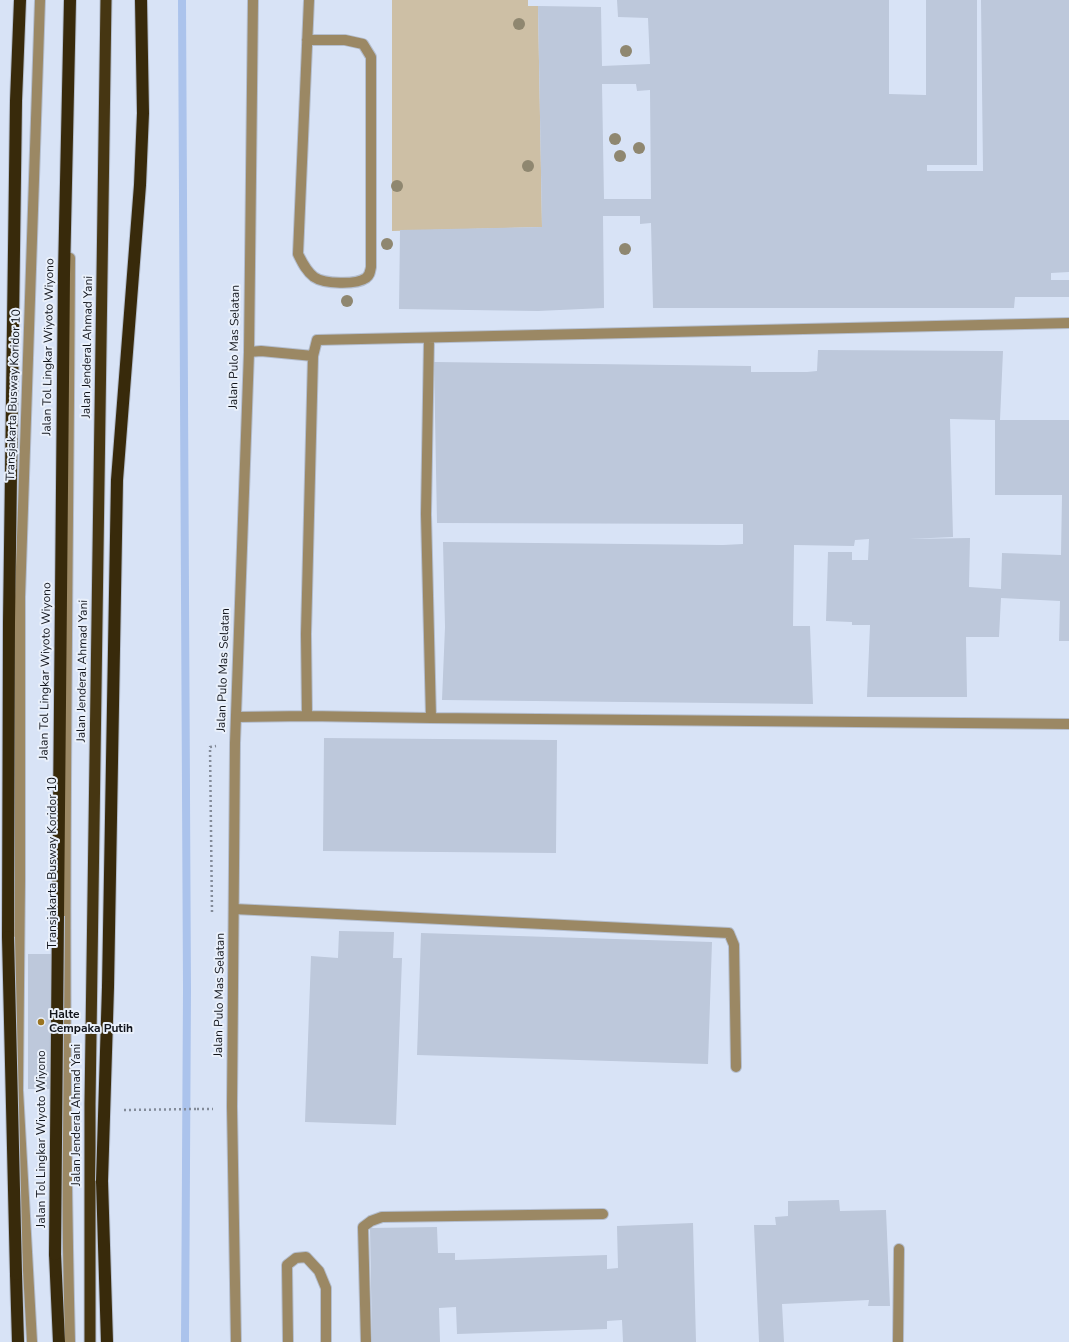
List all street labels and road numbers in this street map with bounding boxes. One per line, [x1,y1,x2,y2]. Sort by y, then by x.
street label: Jalan Tol Lingkar Wiyoto Wiyono [40,258,58,436]
street label: Jalan Jenderal Ahmad Yani [80,276,96,418]
street label: Jalan Pulo Mas Selatan [227,285,243,409]
street label: Transjakarta Busway Koridor 10 [4,309,24,481]
street label: Jalan Tol Lingkar Wiyoto Wiyono [37,582,55,760]
street label: Jalan Jenderal Ahmad Yani [75,600,91,742]
street label: Jalan Pulo Mas Selatan [215,608,233,732]
street label: Transjakarta Busway Koridor 10 [46,777,60,949]
street label: Jalan Pulo Mas Selatan [212,933,228,1057]
street label: Jalan Jenderal Ahmad Yani [70,1044,84,1186]
street label: Jalan Tol Lingkar Wiyoto Wiyono [35,1050,49,1228]

